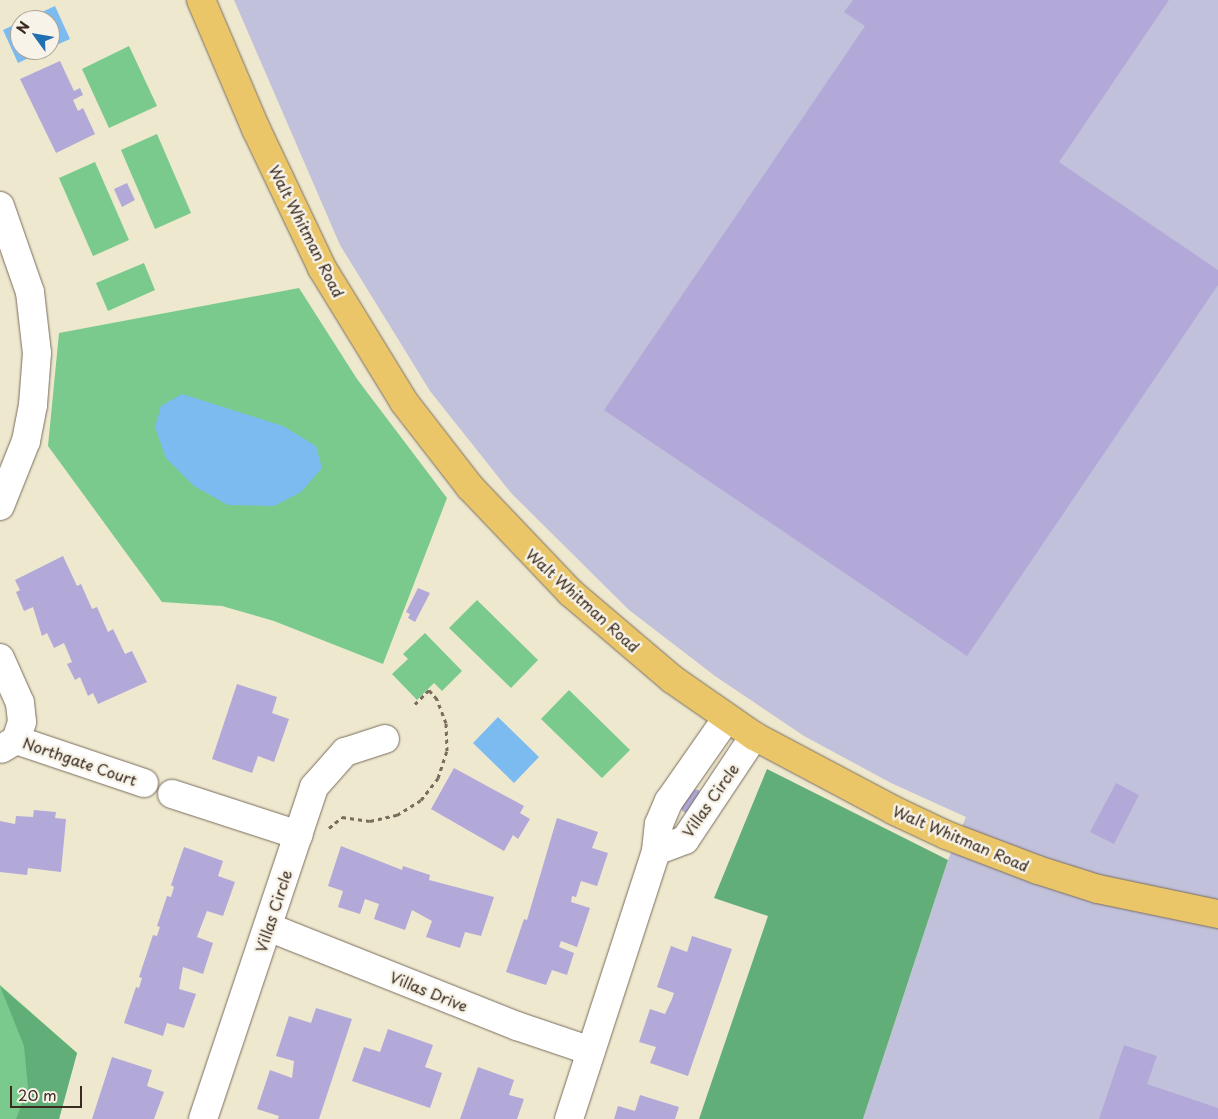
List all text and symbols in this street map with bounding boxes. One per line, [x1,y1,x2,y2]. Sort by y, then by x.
north arrow [10,10,60,60]
text: N [11,17,35,38]
street label: Walt Whitman Road [266,162,348,300]
street label: Walt Whitman Road [523,545,643,655]
street label: Northgate Court [20,733,140,789]
street label: Villas Circle [678,759,742,841]
street label: Walt Whitman Road [890,801,1032,875]
street label: Villas Circle [251,867,295,955]
street label: Villas Drive [388,967,470,1015]
scale bar [12,1076,85,1108]
text: 20 m [18,1083,57,1106]

